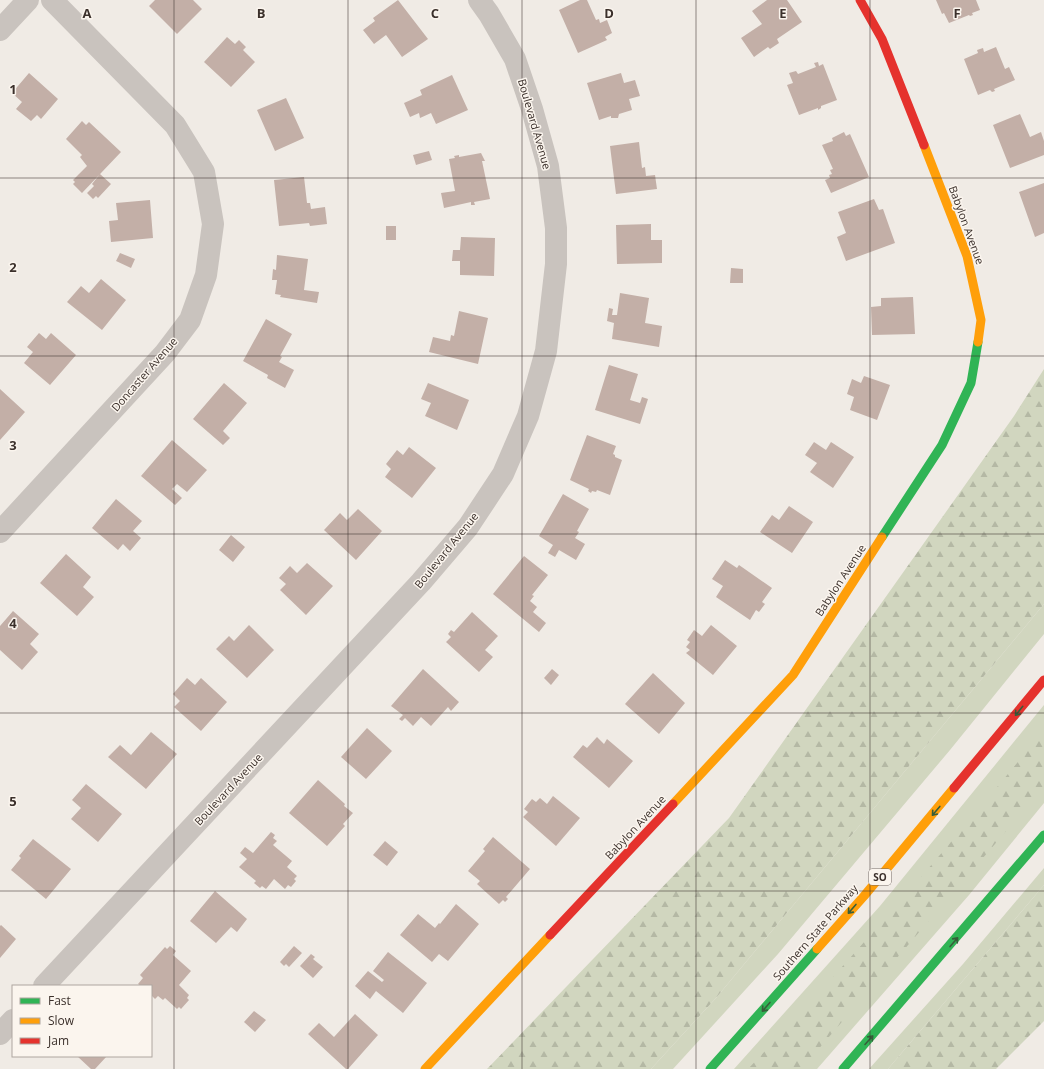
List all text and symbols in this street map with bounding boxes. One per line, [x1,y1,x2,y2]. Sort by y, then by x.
text: A [83,4,92,22]
text: B [257,4,266,22]
text: C [431,4,439,22]
text: D [604,4,614,22]
text: E [779,4,787,22]
text: F [953,4,961,22]
street label: Boulevard Avenue [515,77,555,171]
text: 1 [9,80,17,98]
street label: Babylon Avenue [946,184,988,266]
text: 2 [9,258,17,276]
street label: Doncaster Avenue [108,334,180,414]
text: 3 [9,436,17,454]
street label: Boulevard Avenue [411,509,481,591]
street label: Babylon Avenue [811,541,869,619]
text: 4 [9,614,17,632]
one-way arrow [1015,705,1024,716]
street label: Boulevard Avenue [191,750,265,828]
text: 5 [9,792,17,810]
street label: Babylon Avenue [601,792,669,862]
one-way arrow [932,805,941,816]
road number: SO [869,869,891,885]
street label: Southern State Parkway [769,880,861,983]
one-way arrow [847,904,856,915]
one-way arrow [950,936,959,947]
legend [12,985,152,1057]
text: Fast [48,992,71,1009]
one-way arrow [761,1002,771,1012]
text: Slow [48,1012,75,1029]
text: Jam [47,1032,69,1049]
one-way arrow [864,1035,874,1045]

